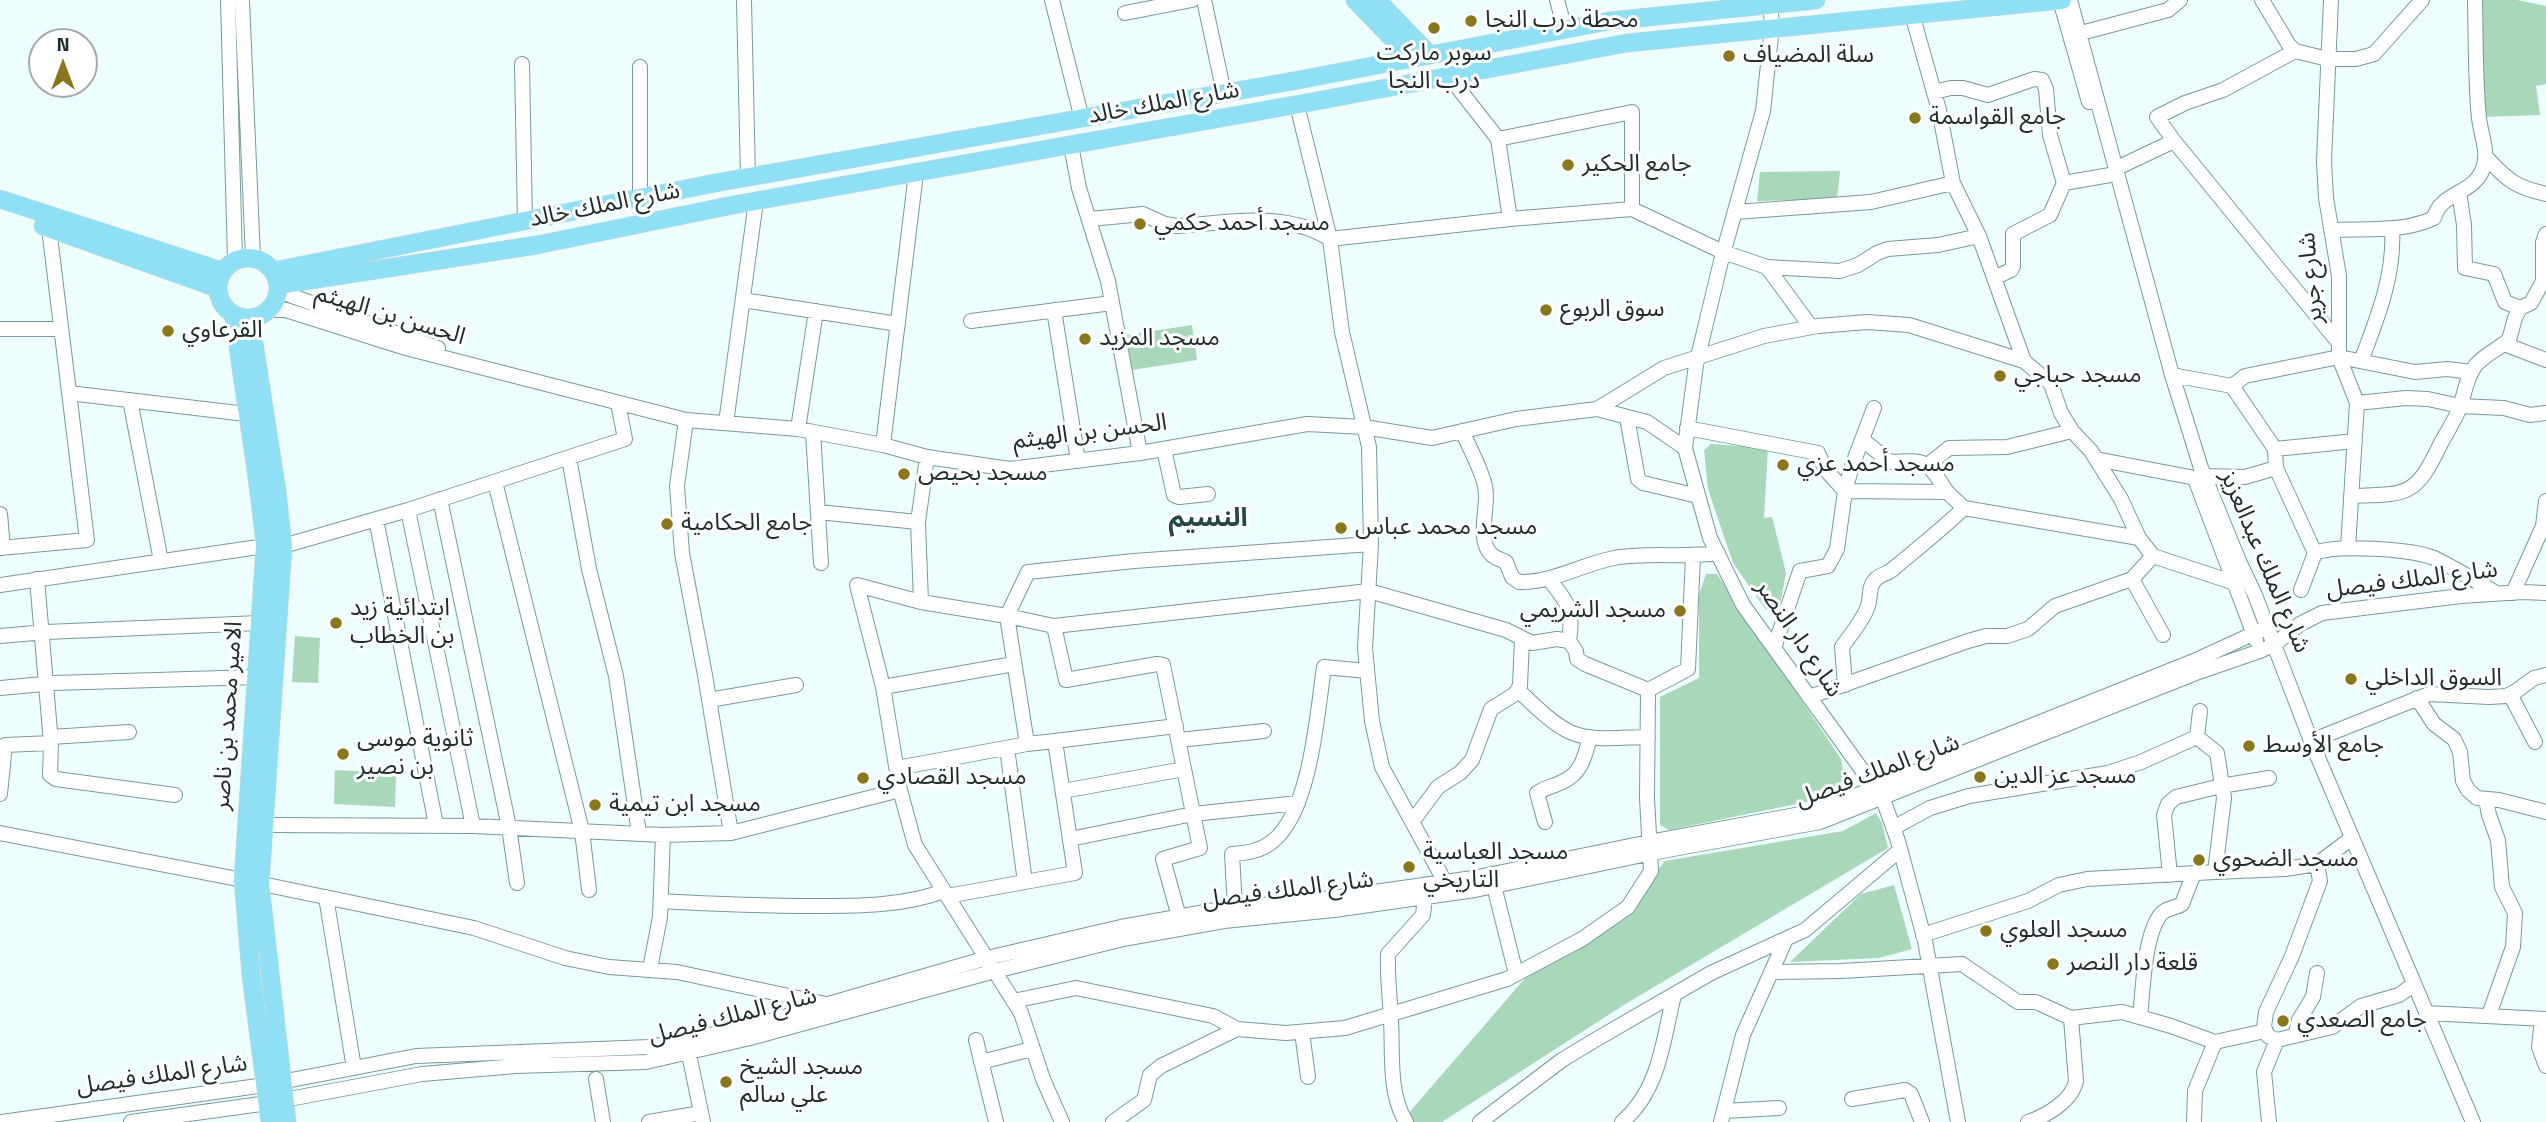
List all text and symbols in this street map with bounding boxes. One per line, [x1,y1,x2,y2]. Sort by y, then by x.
place label: محطة درب النجا [1485,7,1639,35]
marker: محطة درب النجا [1463,13,1479,29]
marker: سوبر ماركت درب النجا [1426,20,1442,36]
north arrow [28,28,98,98]
text: N [56,29,70,58]
place label: سوبر ماركت درب النجا [1377,40,1491,96]
place label: سلة المضياف [1743,42,1874,70]
marker: سلة المضياف [1721,48,1737,64]
street label: شارع الملك خالد [1086,77,1242,131]
place label: جامع القواسمة [1929,104,2066,132]
marker: جامع القواسمة [1907,110,1923,126]
place label: جامع الحكير [1582,151,1692,179]
marker: جامع الحكير [1560,157,1576,173]
street label: شارع الملك خالد [527,177,683,235]
place label: مسجد أحمد حكمي [1154,210,1330,238]
marker: مسجد أحمد حكمي [1132,216,1148,232]
street label: شارع جرير [2294,231,2330,325]
street label: الحسن بن الهيثم [312,280,468,352]
place label: سوق الربوع [1560,296,1665,324]
marker: سوق الربوع [1538,302,1554,318]
place label: القرعاوي [182,317,263,345]
marker: القرعاوي [160,323,176,339]
place label: مسجد المزيد [1099,325,1220,353]
marker: مسجد المزيد [1077,331,1093,347]
place label: مسجد حباجي [2014,362,2141,390]
marker: مسجد حباجي [1992,368,2008,384]
street label: الحسن بن الهيثم [1011,409,1169,457]
place label: مسجد أحمد عزي [1797,451,1955,479]
marker: مسجد أحمد عزي [1775,457,1791,473]
place label: مسجد بحيص [918,460,1047,488]
marker: مسجد بحيص [896,466,912,482]
street label: شارع الملك عبدالعزيز [2213,466,2315,658]
district label: النسيم [1168,504,1248,536]
place label: جامع الحكامية [681,510,812,538]
place label: مسجد محمد عباس [1355,514,1537,542]
marker: جامع الحكامية [659,516,675,532]
marker: مسجد محمد عباس [1333,520,1349,536]
street label: شارع الملك فيصل [2325,556,2499,606]
street label: شارع دار النصر [1748,575,1848,703]
place label: ابتدائية زيد بن الخطاب [350,595,454,651]
place label: مسجد الشريمي [1520,597,1666,625]
marker: مسجد الشريمي [1672,603,1688,619]
marker: ابتدائية زيد بن الخطاب [328,615,344,631]
street label: الامير محمد بن ناصر [208,620,250,812]
place label: السوق الداخلي [2365,665,2502,693]
marker: السوق الداخلي [2343,671,2359,687]
place label: ثانوية موسى بن نصير [357,726,473,782]
street label: شارع الملك فيصل [1792,729,1964,815]
place label: جامع الأوسط [2263,732,2384,760]
marker: جامع الأوسط [2241,738,2257,754]
marker: ثانوية موسى بن نصير [335,746,351,762]
place label: مسجد عز الدين [1994,763,2137,791]
place label: مسجد القصادي [877,764,1027,792]
marker: مسجد عز الدين [1972,769,1988,785]
marker: مسجد القصادي [855,770,871,786]
place label: مسجد ابن تيمية [609,791,761,819]
marker: مسجد ابن تيمية [587,797,603,813]
place label: مسجد العباسية التاريخي [1423,839,1568,895]
place label: مسجد الضحوي [2213,846,2359,874]
marker: مسجد الضحوي [2191,852,2207,868]
marker: مسجد العباسية التاريخي [1401,859,1417,875]
street label: شارع الملك فيصل [1201,866,1375,916]
place label: مسجد العلوي [2000,917,2128,945]
marker: مسجد العلوي [1978,923,1994,939]
place label: قلعة دار النصر [2067,950,2198,978]
marker: قلعة دار النصر [2045,956,2061,972]
street label: شارع الملك فيصل [646,982,820,1052]
place label: جامع الصعدي [2297,1007,2427,1035]
marker: جامع الصعدي [2275,1013,2291,1029]
street label: شارع الملك فيصل [75,1050,249,1102]
place label: مسجد الشيخ علي سالم [740,1054,863,1110]
marker: مسجد الشيخ علي سالم [718,1074,734,1090]

